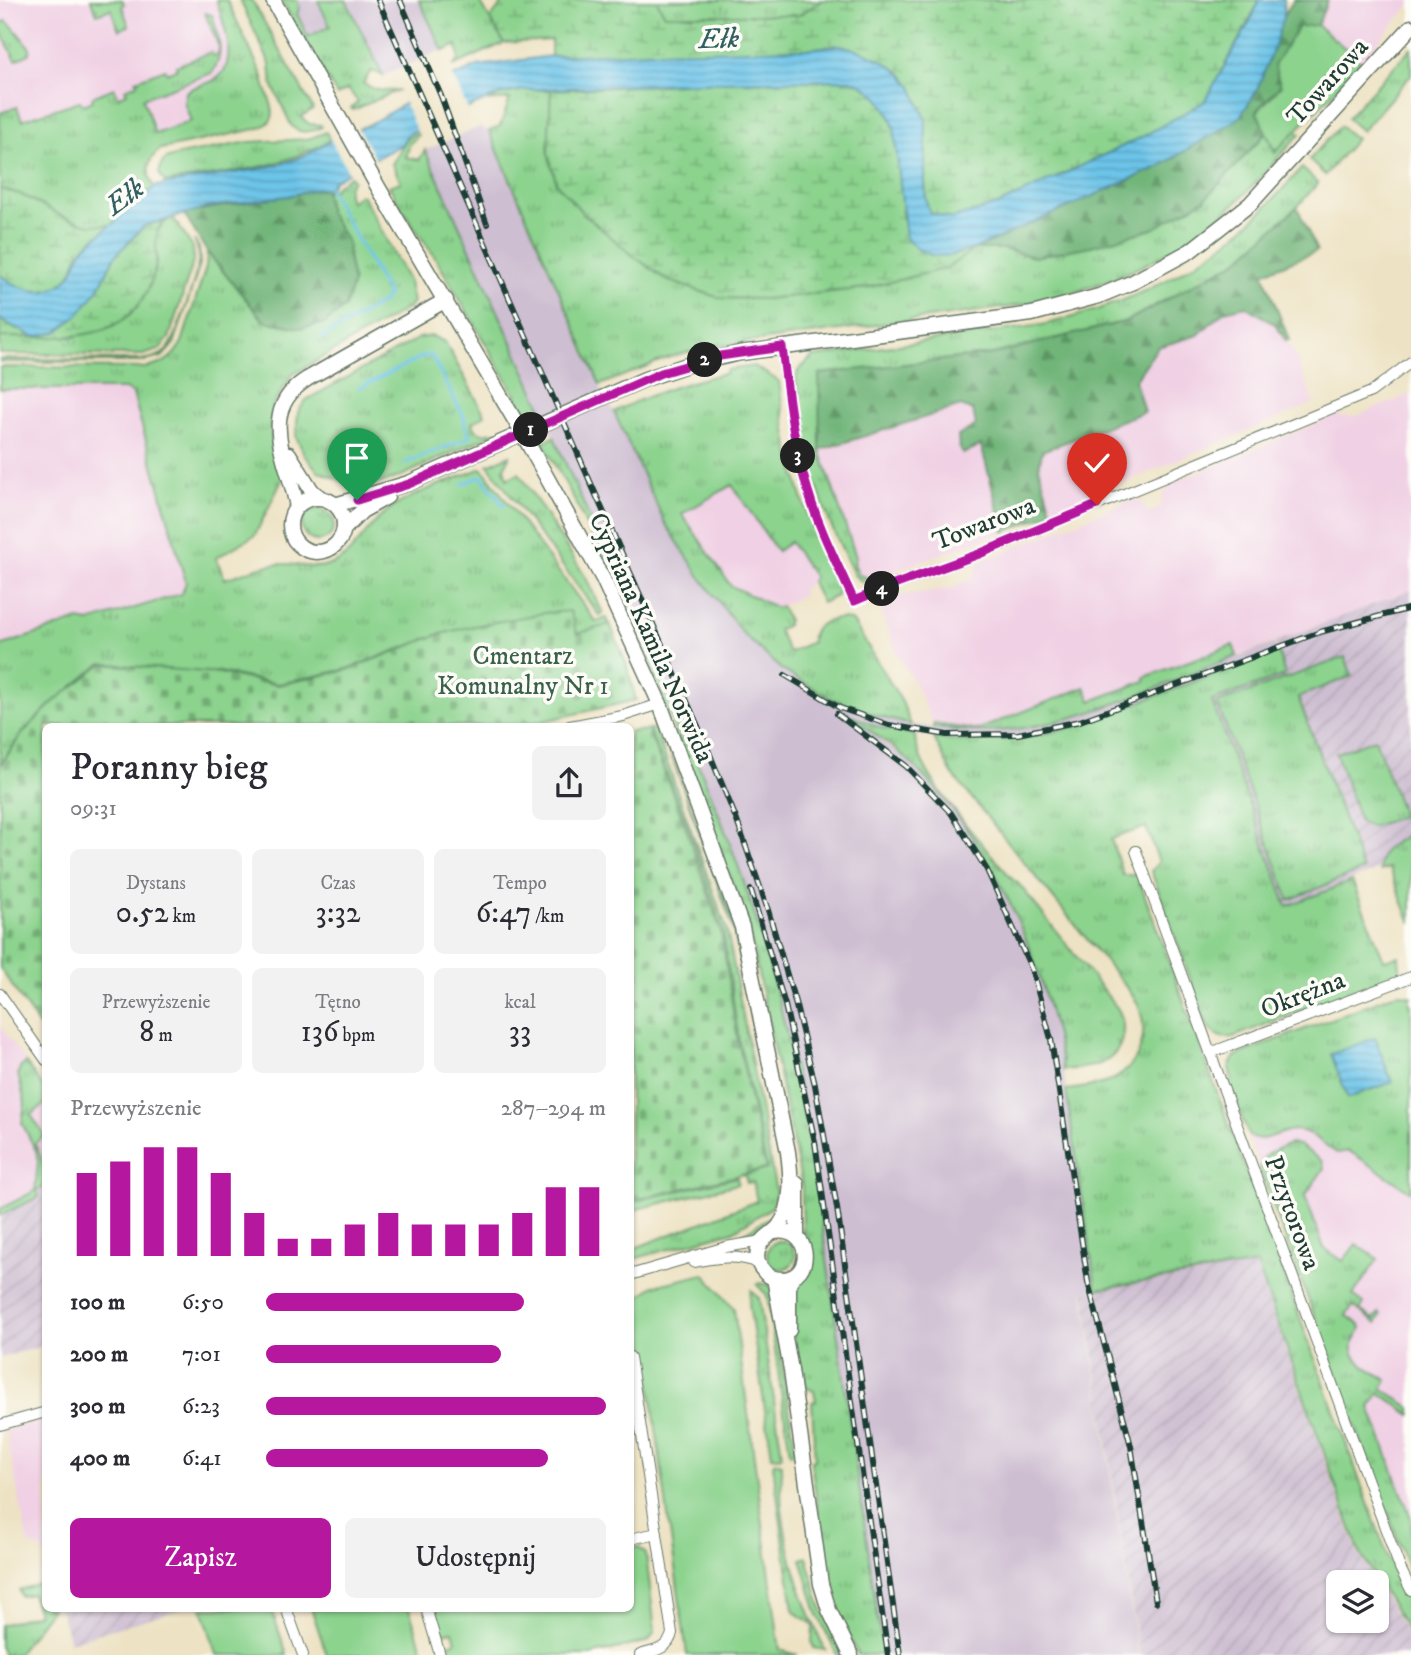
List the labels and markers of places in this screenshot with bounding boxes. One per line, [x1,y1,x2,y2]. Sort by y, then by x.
pin: 2 [688,342,722,378]
pin: 1 [514,412,548,448]
pin [327,428,387,500]
pin [1067,433,1127,505]
pin: 3 [780,438,816,474]
pin: 4 [864,572,900,606]

